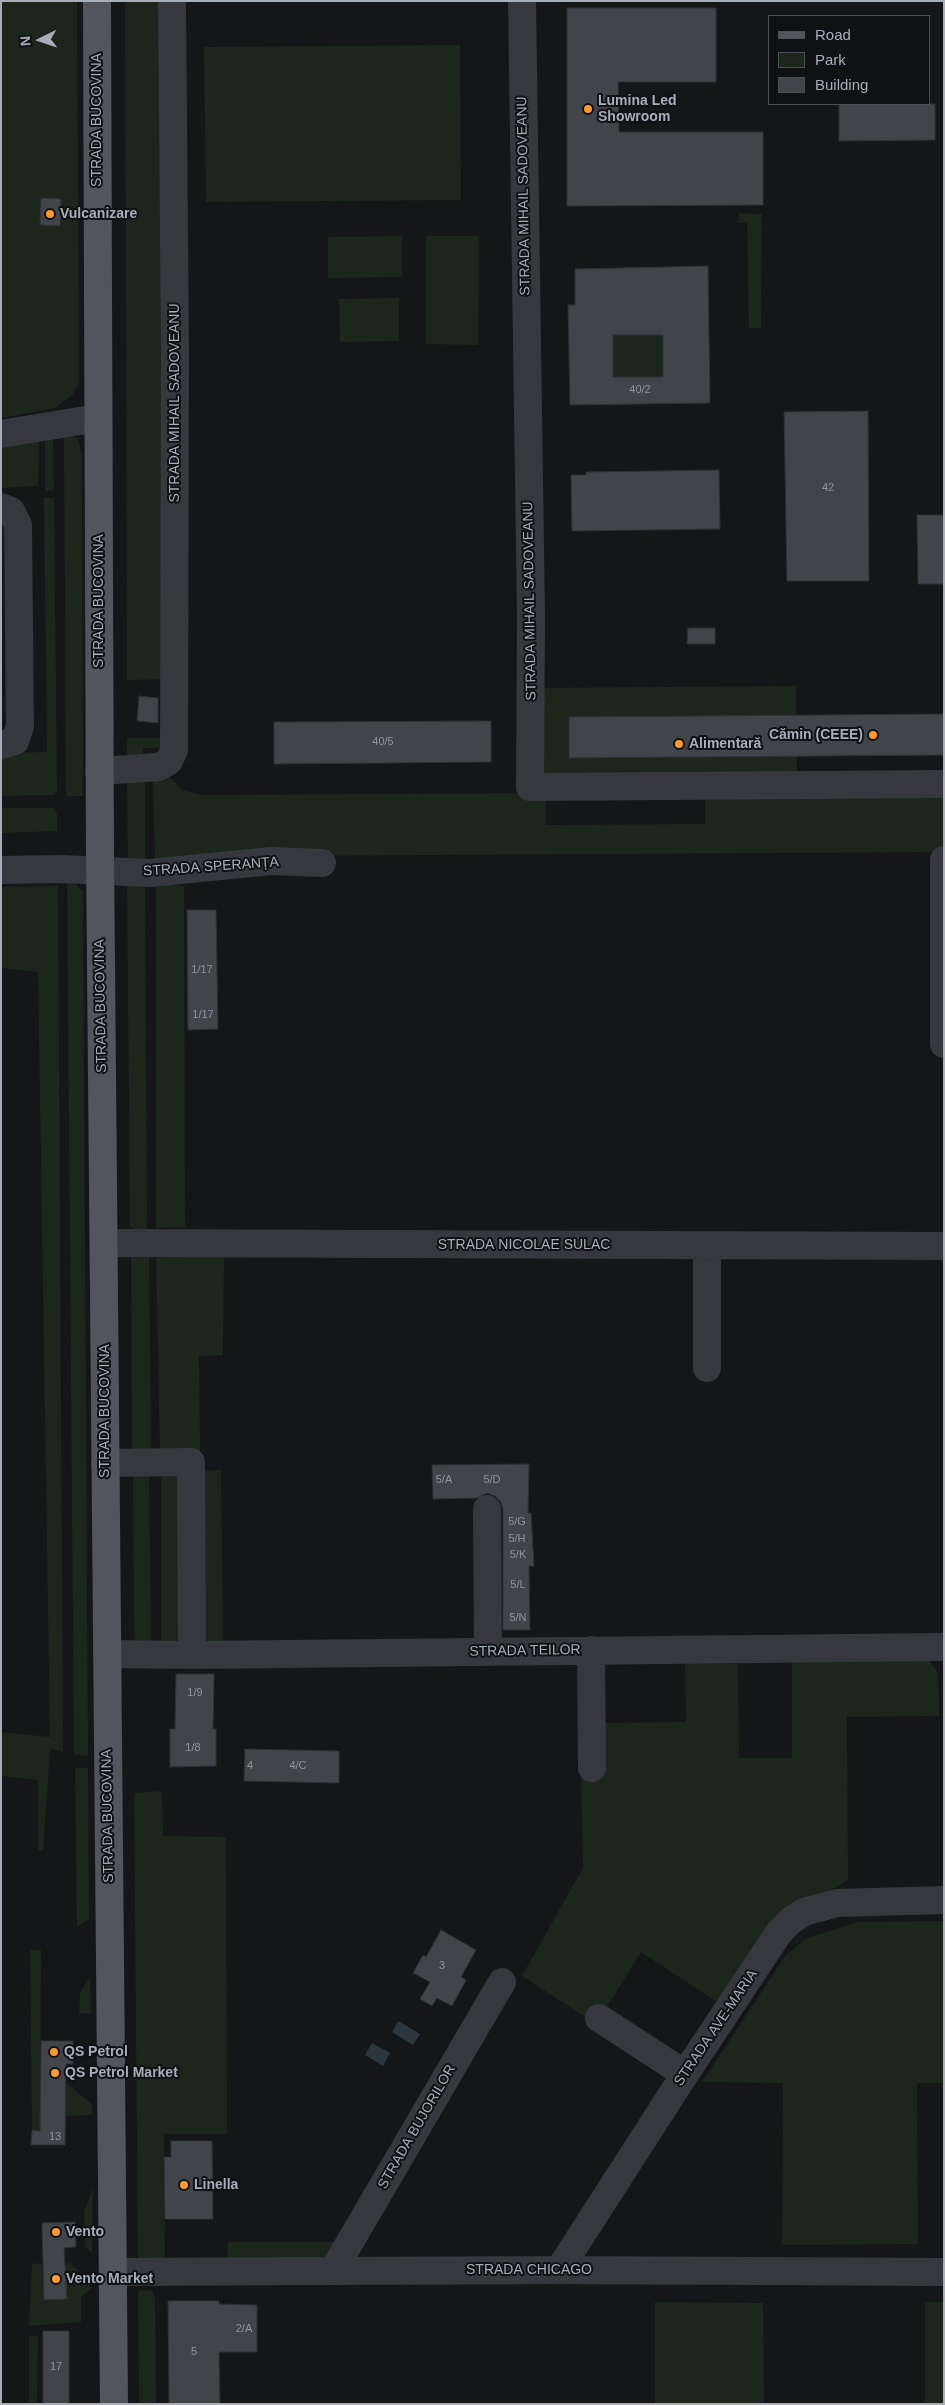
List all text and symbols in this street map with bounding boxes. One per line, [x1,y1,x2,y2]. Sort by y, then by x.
north arrow [15,15,65,65]
legend [768,15,930,105]
text: Road [815,26,851,43]
text: N [17,35,33,47]
text: Park [815,51,846,68]
street label: STRADA BUCOVINA [89,53,105,187]
text: Building [815,76,868,93]
place label: Lumina Led Showroom [598,93,677,125]
street label: STRADA MIHAIL SADOVEANU [514,96,534,296]
marker: Lumina Led Showroom [582,103,594,115]
place label: Vulcanizare [60,206,137,222]
marker: Vulcanizare [44,208,56,220]
street label: STRADA MIHAIL SADOVEANU [167,303,183,503]
house number: 40/2 [629,383,651,397]
house number: 42 [822,481,834,495]
street label: STRADA MIHAIL SADOVEANU [520,501,540,701]
street label: STRADA BUCOVINA [91,534,107,668]
place label: Cămin (CEEE) [769,727,863,743]
marker: Cămin (CEEE) [867,729,879,741]
house number: 40/5 [372,735,394,749]
place label: Alimentară [689,736,761,752]
marker: Alimentară [673,738,685,750]
street label: STRADA SPERANȚA [143,854,279,880]
street label: STRADA BUCOVINA [91,939,111,1073]
house number: 1/17 [191,963,213,977]
house number: 1/17 [192,1008,214,1022]
street label: STRADA NICOLAE SULAC [438,1237,610,1253]
street label: STRADA BUCOVINA [97,1344,113,1478]
house number: 5/A [436,1473,452,1487]
house number: 5/D [483,1473,501,1487]
house number: 5/G [508,1515,526,1529]
house number: 5/H [508,1532,526,1546]
house number: 5/K [510,1548,526,1562]
house number: 5/L [510,1578,526,1592]
house number: 5/N [509,1611,527,1625]
street label: STRADA TEILOR [469,1642,581,1660]
house number: 1/9 [187,1686,203,1700]
house number: 1/8 [185,1741,201,1755]
street label: STRADA BUCOVINA [98,1749,118,1883]
house number: 4 [247,1759,253,1773]
house number: 4/C [289,1759,307,1773]
house number: 3 [439,1959,445,1973]
street label: STRADA AVE-MARIA [671,1967,761,2089]
place label: QS Petrol [64,2044,128,2060]
marker: QS Petrol [48,2046,60,2058]
street label: STRADA BUJORILOR [375,2062,459,2192]
place label: QS Petrol Market [65,2065,178,2081]
marker: QS Petrol Market [49,2067,61,2079]
house number: 13 [49,2130,61,2144]
place label: Linella [194,2177,238,2193]
marker: Linella [178,2179,190,2191]
place label: Vento [66,2224,104,2240]
marker: Vento [50,2226,62,2238]
street label: STRADA CHICAGO [466,2262,592,2278]
place label: Vento Market [66,2271,153,2287]
marker: Vento Market [50,2273,62,2285]
house number: 2/A [236,2322,252,2336]
house number: 5 [191,2345,197,2359]
house number: 17 [50,2360,62,2374]

